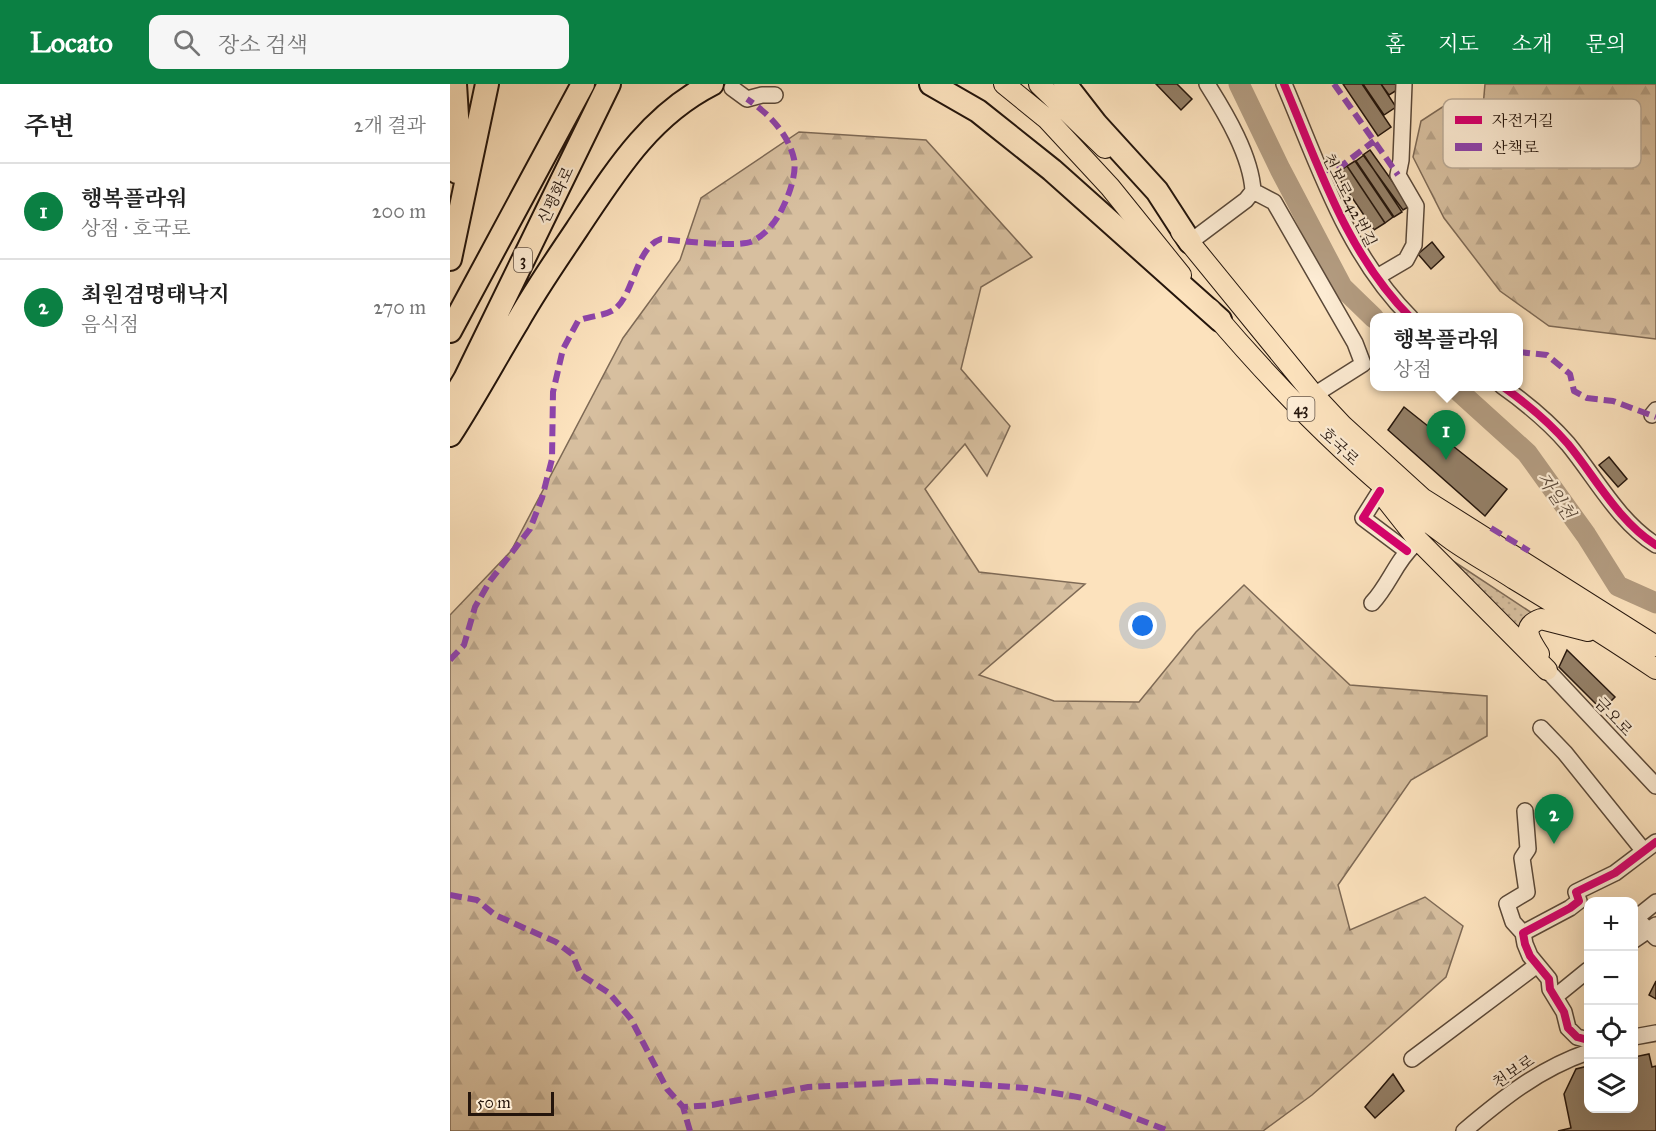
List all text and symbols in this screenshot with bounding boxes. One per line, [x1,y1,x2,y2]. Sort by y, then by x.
search box [149,15,569,69]
text: Locato [30,25,113,60]
icon: search [170,26,203,59]
text: 장소 검색 [218,31,308,58]
text: 홈 [1385,31,1405,57]
text: 지도 [1438,31,1479,57]
text: 소개 [1512,31,1552,57]
text: 문의 [1585,31,1626,57]
legend [1443,99,1641,168]
text: 주변 [24,110,74,142]
text: 자전거길 [1492,111,1554,130]
text: 2개 결과 [354,113,426,137]
text: 산책로 [1492,138,1539,157]
street label: 천보로242번길 [1319,150,1380,250]
street label: 신평화로 [533,163,578,227]
text: 행복플라워 [81,185,187,212]
text: 1 [40,199,47,223]
text: 200 m [372,199,426,223]
text: 상점 · 호국로 [81,216,191,240]
road number: 3 [514,248,532,272]
text: 최원겸명태낙지 [81,281,230,308]
text: 2 [39,295,48,319]
text: 270 m [373,295,426,319]
text: 음식점 [81,312,139,336]
popup [1370,313,1523,391]
text: 행복플라워 [1393,326,1500,353]
text: 상점 [1393,357,1432,381]
road number: 43 [1288,397,1314,421]
pin: 1 [1426,410,1466,460]
street label: 호국로 [1316,424,1363,469]
water label: 자일천 [1532,468,1581,525]
your location [1128,611,1157,640]
street label: 금오로 [1591,693,1637,740]
pin: 2 [1534,794,1574,844]
map controls [1584,897,1638,1113]
button: + [1584,897,1638,951]
button: − [1584,951,1638,1005]
button: locate [1584,1005,1638,1059]
street label: 천보로 [1489,1050,1538,1092]
button: layers [1584,1059,1638,1113]
scale bar [468,1089,554,1116]
text: 50 m [477,1093,511,1112]

